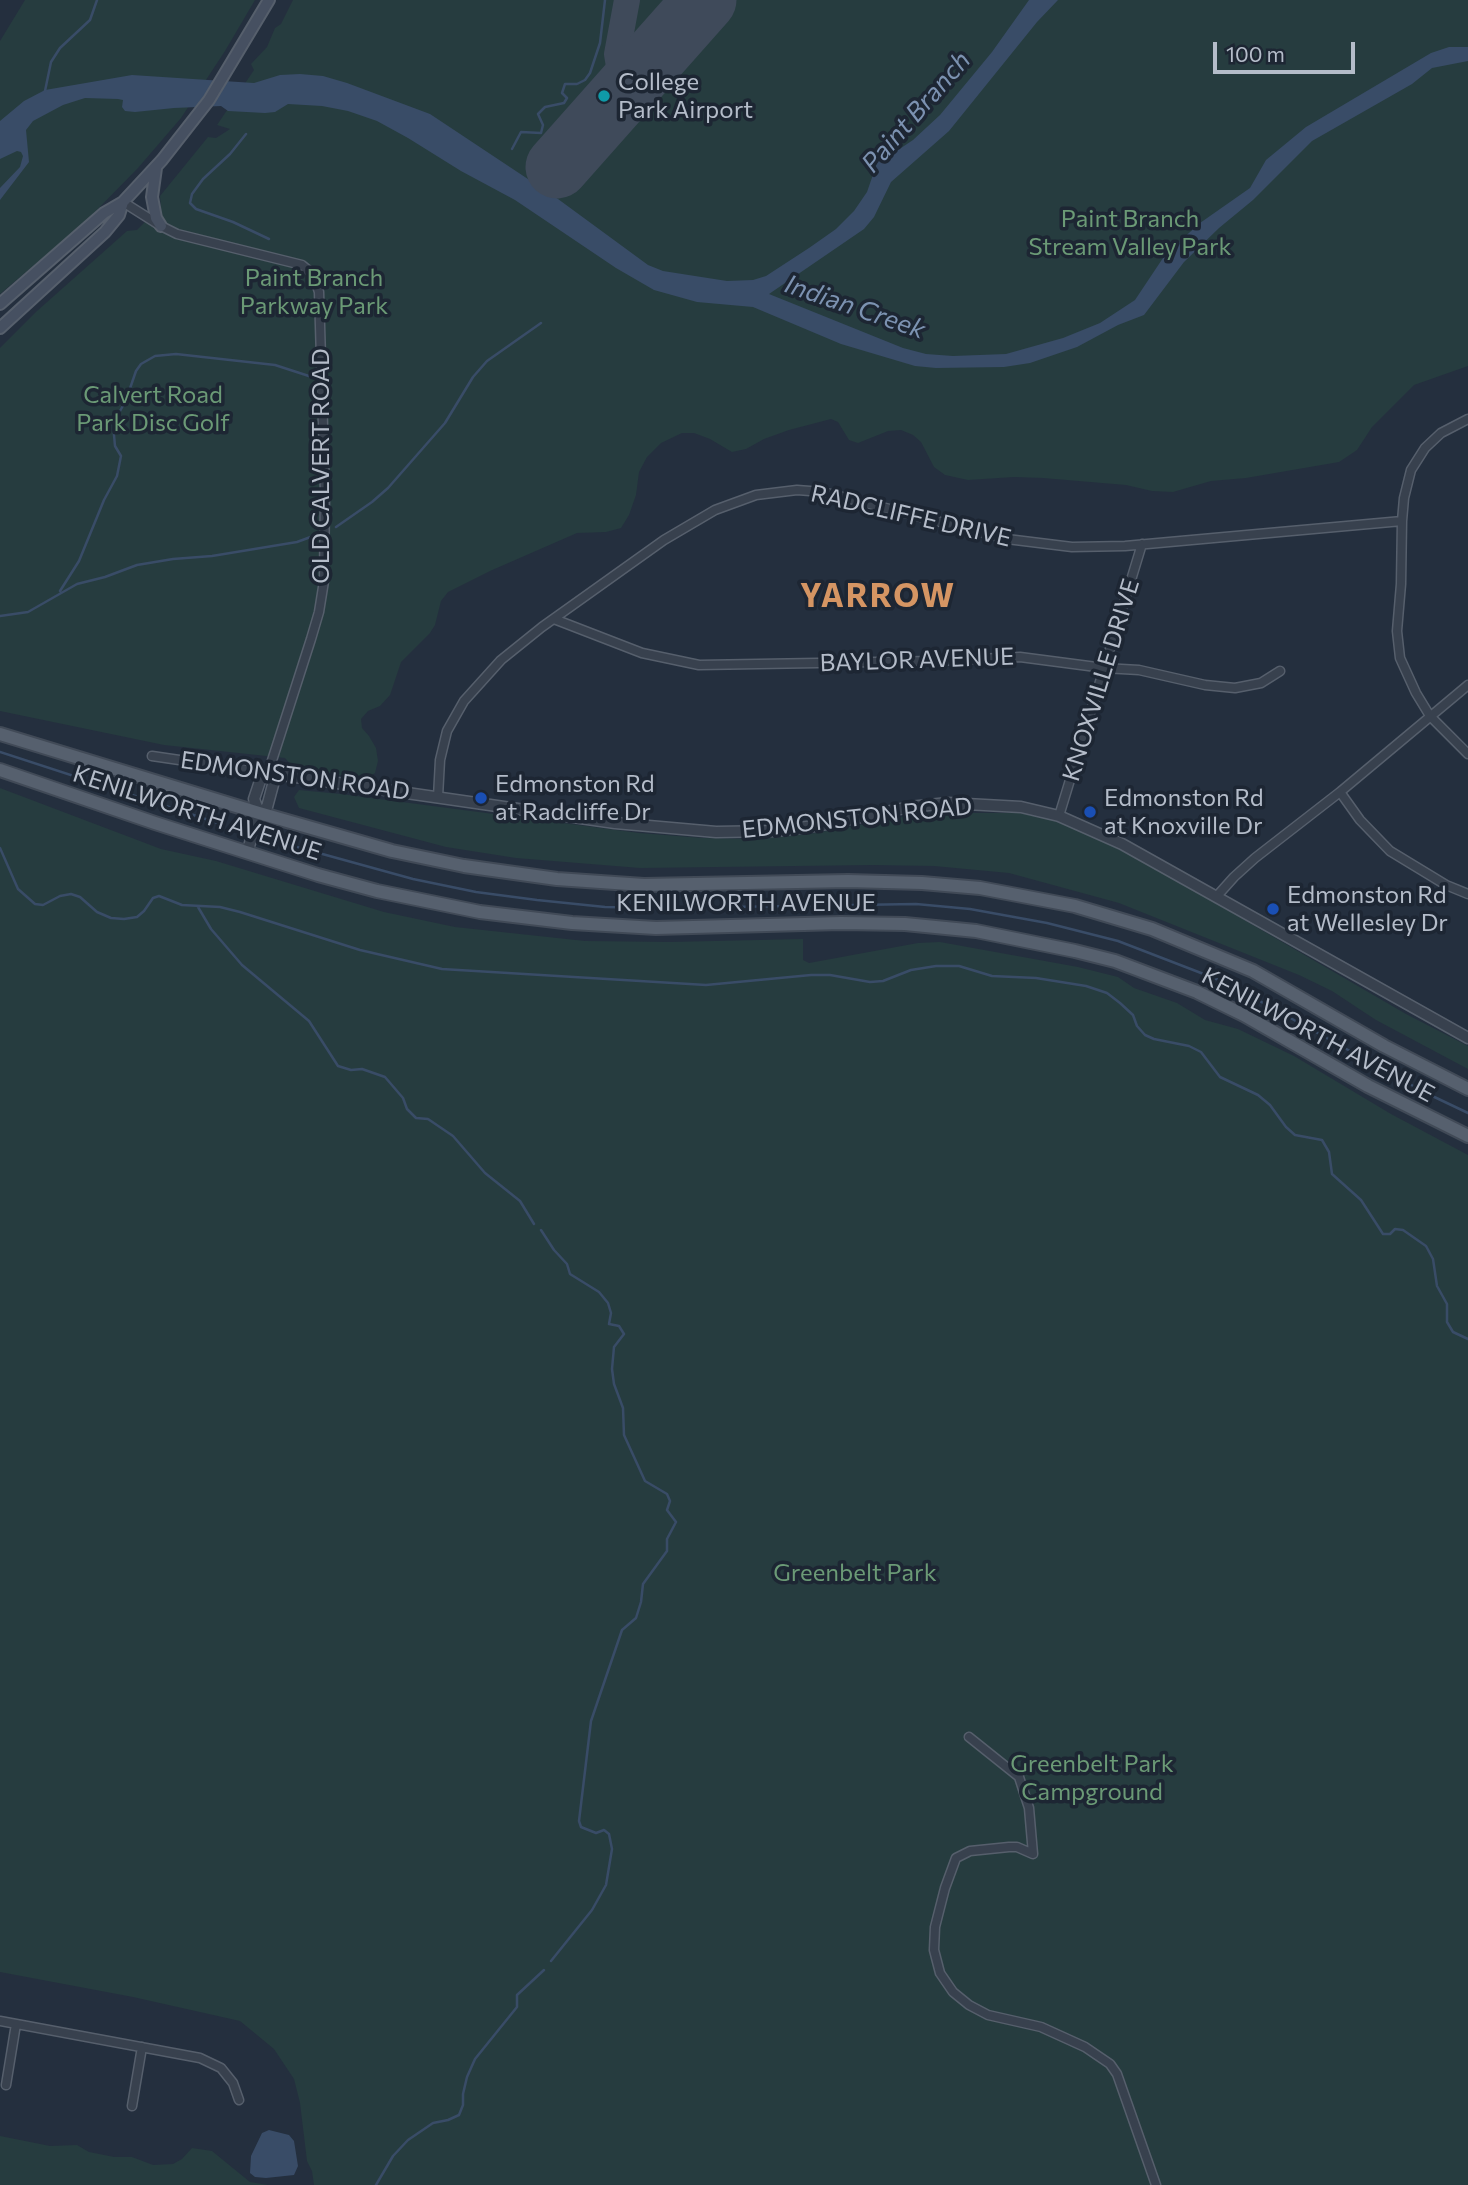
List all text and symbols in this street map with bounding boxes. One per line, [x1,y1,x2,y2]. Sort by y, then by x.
scale bar [1216,28,1358,72]
text: 100 m [1226,41,1285,66]
water label: Paint Branch [855,45,977,179]
place label: College Park Airport [618,68,753,124]
marker: College Park Airport [596,88,612,104]
park label: Paint Branch Stream Valley Park [1028,205,1232,261]
park label: Paint Branch Parkway Park [240,264,388,320]
water label: Indian Creek [781,268,929,346]
street label: OLD CALVERT ROAD [307,348,335,584]
park label: Calvert Road Park Disc Golf [76,381,230,437]
street label: RADCLIFFE DRIVE [808,479,1014,553]
street label: KNOXVILLE DRIVE [1057,575,1145,785]
district label: YARROW [801,577,955,615]
street label: BAYLOR AVENUE [819,642,1015,678]
street label: EDMONSTON ROAD [179,746,411,806]
street label: KENILWORTH AVENUE [69,759,325,867]
place label: Edmonston Rd at Radcliffe Dr [495,770,654,826]
place label: Edmonston Rd at Knoxville Dr [1104,784,1263,840]
marker: Edmonston Rd at Radcliffe Dr [473,790,489,806]
street label: EDMONSTON ROAD [741,792,973,844]
marker: Edmonston Rd at Knoxville Dr [1082,804,1098,820]
place label: Edmonston Rd at Wellesley Dr [1287,881,1448,937]
street label: KENILWORTH AVENUE [616,889,876,917]
marker: Edmonston Rd at Wellesley Dr [1265,901,1281,917]
street label: KENILWORTH AVENUE [1197,961,1439,1109]
park label: Greenbelt Park [773,1559,937,1587]
park label: Greenbelt Park Campground [1010,1750,1174,1806]

